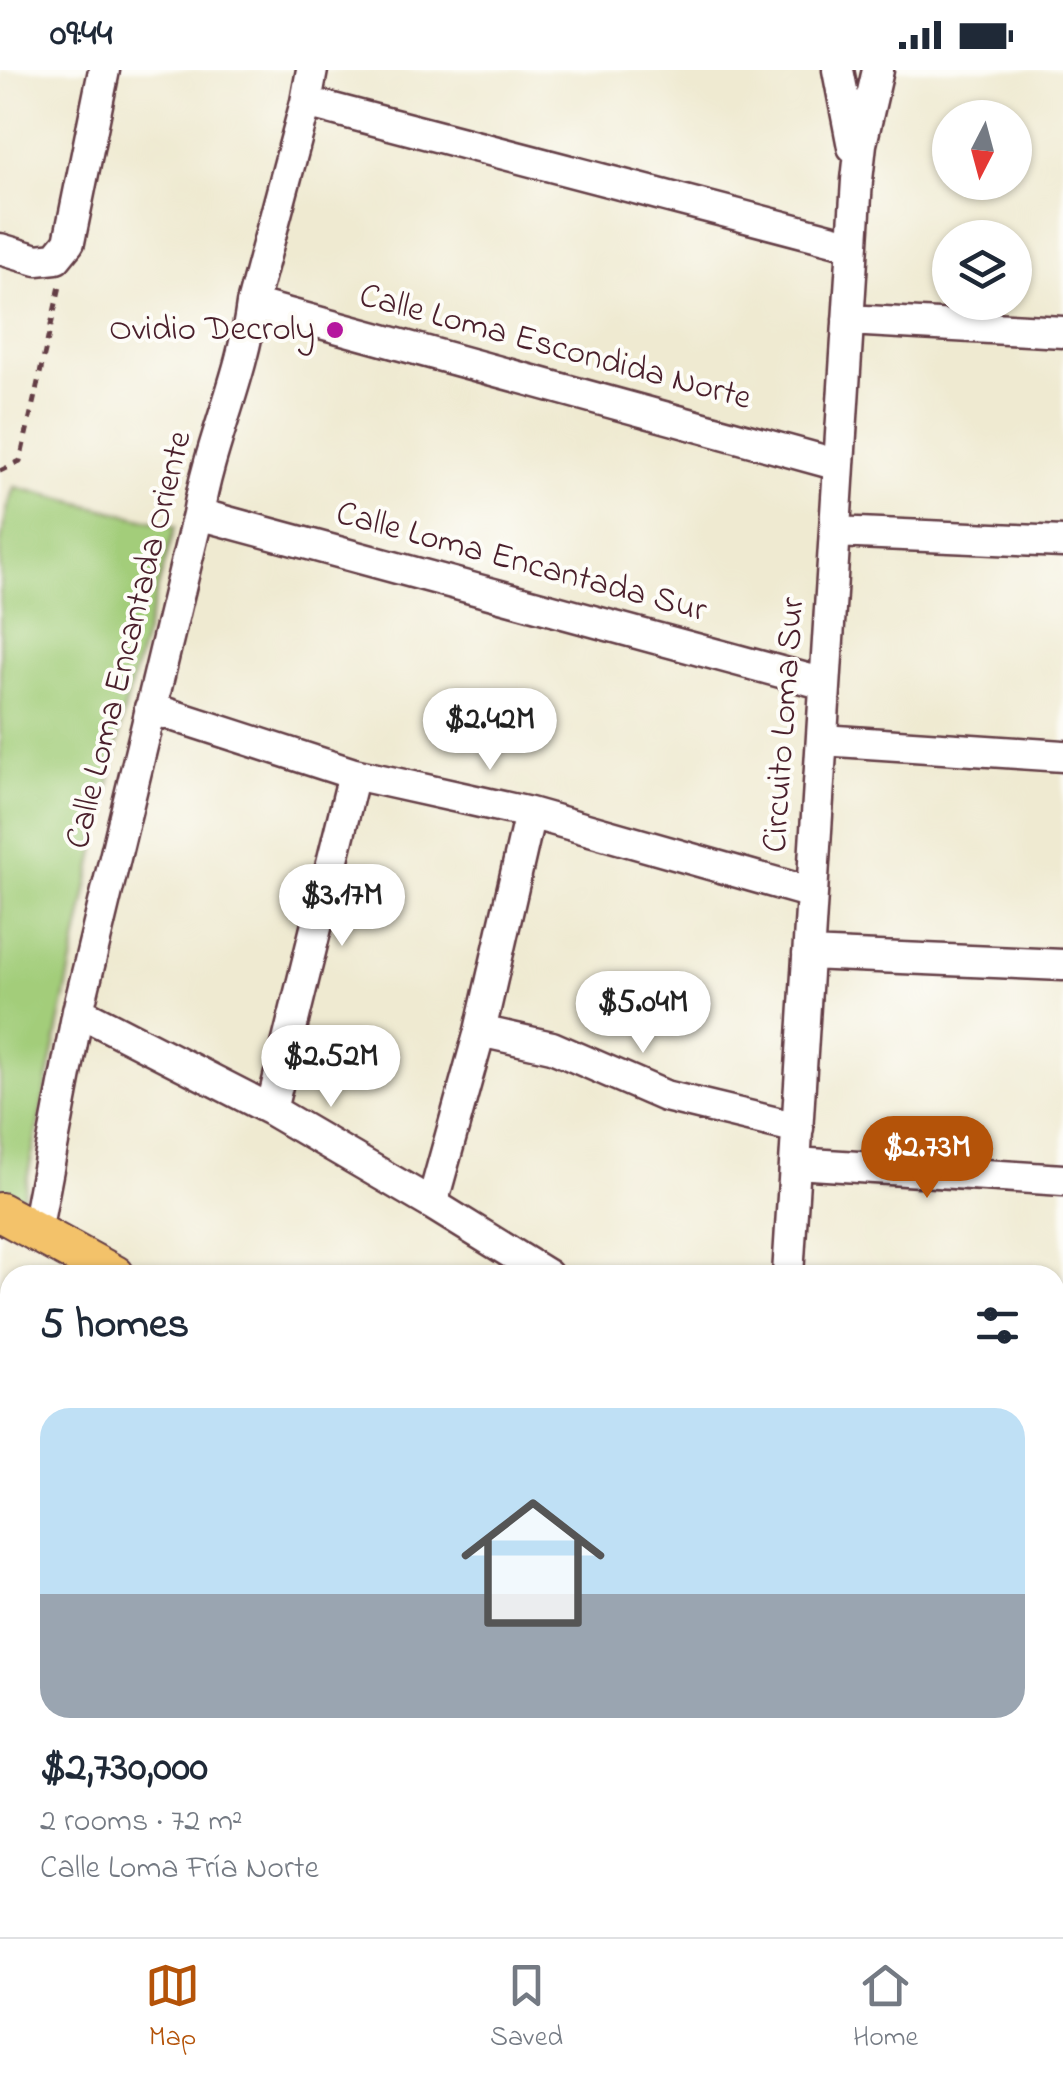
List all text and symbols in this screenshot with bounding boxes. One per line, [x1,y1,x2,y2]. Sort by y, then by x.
text: 09:44 [50,7,112,63]
north arrow [932,100,1032,200]
map controls [932,100,1032,320]
button: layers [932,220,1032,320]
street label: Calle Loma Escondida Norte [353,271,757,425]
place label: Ovidio Decroly [109,305,315,356]
marker: Ovidio Decroly [324,319,346,341]
street label: Calle Loma Encantada Oriente [53,425,207,854]
street label: Calle Loma Encantada Sur [330,489,712,637]
street label: Circuito Loma Sur [751,595,819,854]
pin: $2.42M [409,688,571,773]
text: $2.42M [445,697,535,744]
pin: $3.17M [261,864,423,949]
text: $3.17M [301,873,383,920]
pin: $5.04M [562,971,724,1056]
text: $5.04M [598,980,688,1027]
pin: $2.52M [250,1025,412,1110]
text: $2.52M [283,1034,379,1081]
pin: $2.73M [846,1116,1008,1201]
text: $2.73M [883,1125,971,1172]
text: 5 homes [40,1295,189,1356]
icon: filters [970,1298,1025,1353]
icon: home [443,1473,623,1653]
text: $2,730,000 [40,1738,208,1799]
text: 2 rooms · 72 m² [40,1799,242,1846]
text: Calle Loma Fría Norte [40,1846,319,1893]
tab: Map [145,1958,200,2059]
tab: Saved [490,1958,563,2059]
tab: Home [853,1958,918,2059]

